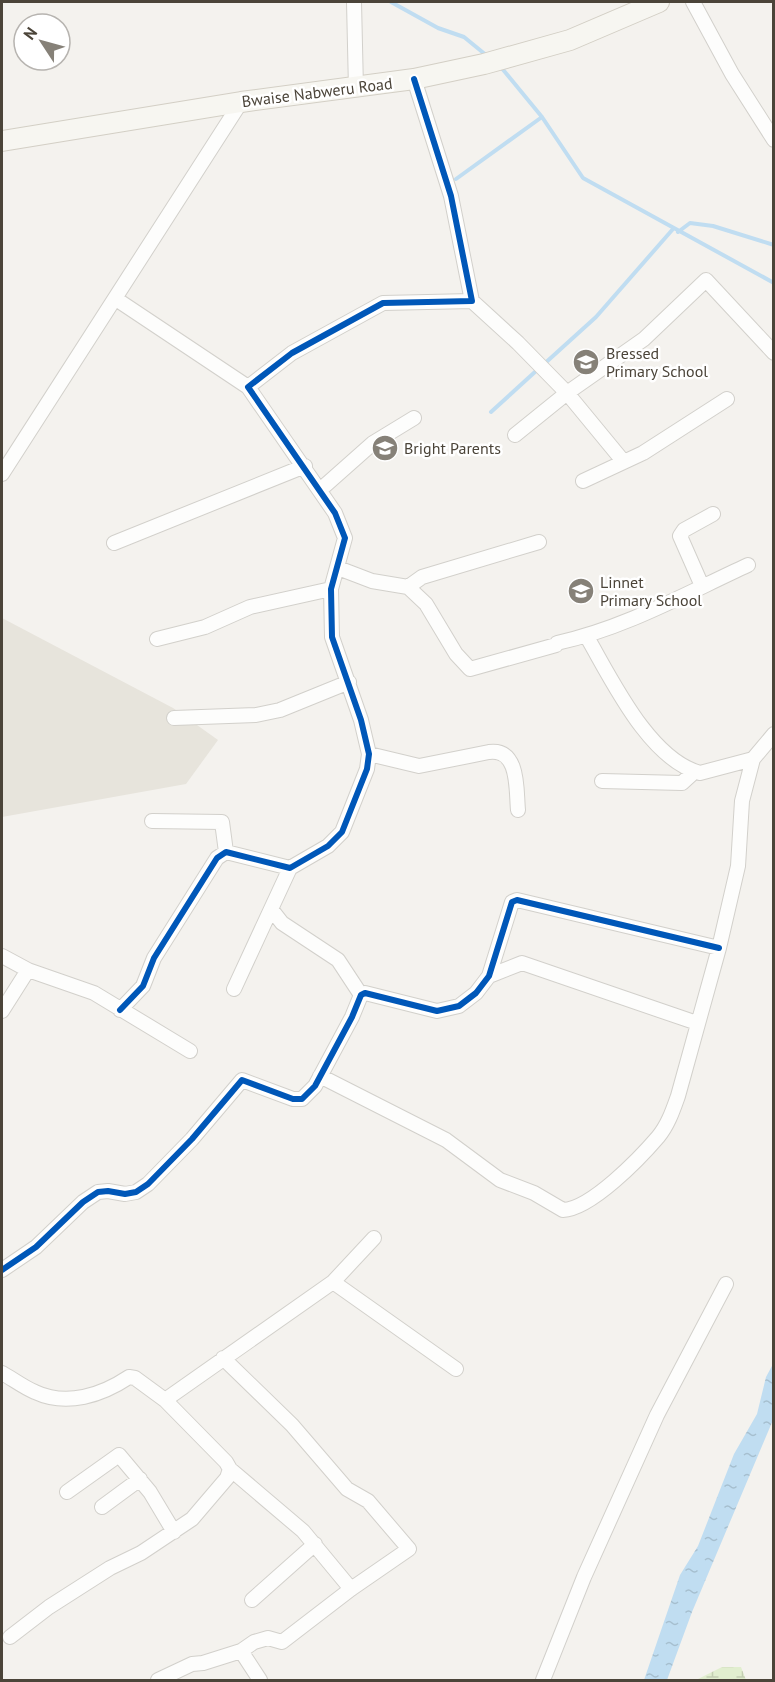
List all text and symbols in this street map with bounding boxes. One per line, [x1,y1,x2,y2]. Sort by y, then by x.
north arrow [12,12,72,72]
text: N [19,23,41,43]
street label: Bwaise Nabweru Road [241,73,393,111]
place label: Bressed Primary School [606,343,708,381]
school or university icon: Bressed Primary School [571,347,601,377]
school or university icon: Bright Parents [370,433,400,463]
place label: Bright Parents [404,438,501,458]
place label: Linnet Primary School [600,572,702,610]
school or university icon: Linnet Primary School [566,576,596,606]

